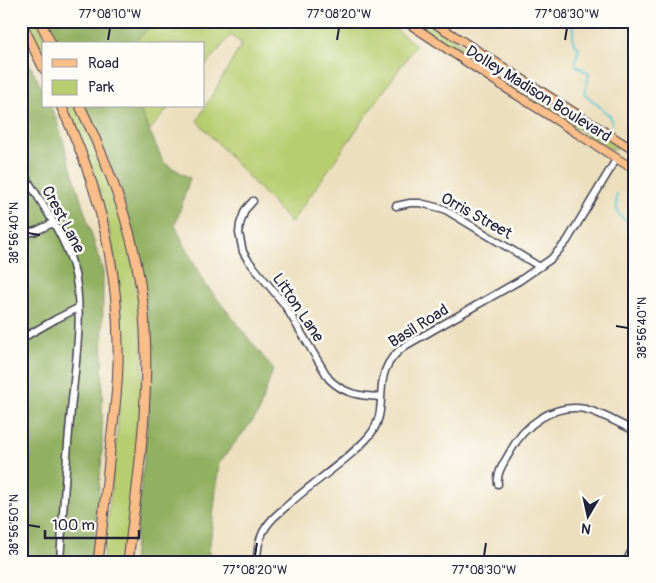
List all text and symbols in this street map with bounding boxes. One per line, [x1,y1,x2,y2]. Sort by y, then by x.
text: 77°08'10"W [79,7,141,22]
text: 77°08'20"W [307,7,371,22]
text: 77°08'30"W [535,7,599,22]
street label: Dolley Madison Boulevard [462,41,615,147]
legend [42,42,205,108]
text: Road [88,54,119,73]
text: Park [88,78,115,97]
street label: Crest Lane [37,182,89,257]
street label: Orris Street [437,188,516,244]
text: 38°56'40"N [7,202,22,264]
street label: Litton Lane [268,269,329,346]
text: 38°56'40"N [635,297,650,359]
street label: Basil Road [385,300,452,352]
north arrow [564,490,614,540]
text: 38°56'50"N [7,494,22,556]
scale bar [45,508,139,540]
text: 100 m [52,516,95,535]
text: N [580,519,592,537]
text: 77°08'20"W [223,563,287,578]
text: 77°08'30"W [452,563,516,578]

